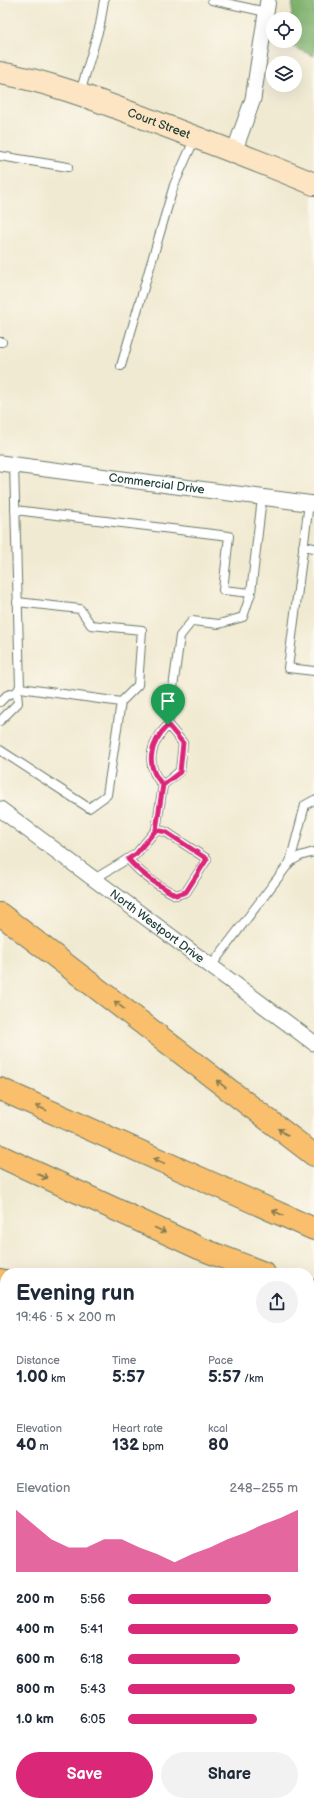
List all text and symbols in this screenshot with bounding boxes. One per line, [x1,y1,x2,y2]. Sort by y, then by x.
map controls [266,12,302,92]
button: locate [266,12,302,48]
button: layers [266,56,302,92]
street label: Court Street [125,105,193,142]
street label: Commercial Drive [108,470,206,497]
pin [151,684,185,725]
icon: arrive [157,690,179,712]
street label: North Westport Drive [107,886,207,966]
one-way arrow [113,1001,124,1009]
one-way arrow [216,1080,227,1089]
one-way arrow [35,1104,47,1111]
one-way arrow [278,1127,289,1136]
one-way arrow [154,1156,166,1164]
one-way arrow [36,1173,48,1180]
one-way arrow [273,1209,285,1216]
one-way arrow [154,1227,166,1234]
text: Evening run [16,1280,135,1307]
button: share [256,1281,298,1323]
text: 19:46 · 5 × 200 m [16,1309,116,1325]
text: Distance [16,1354,60,1367]
text: Time [112,1354,136,1367]
text: Pace [208,1354,233,1367]
text: 1.00 [16,1367,48,1387]
text: 5:57 [112,1367,145,1387]
text: 5:57 [208,1367,241,1387]
text: km [48,1372,66,1385]
text: /km [241,1372,264,1385]
text: Elevation [16,1422,62,1435]
text: Heart rate [112,1422,163,1435]
text: kcal [208,1422,228,1435]
text: 40 [16,1435,37,1455]
text: 132 [112,1435,139,1455]
text: 80 [208,1435,229,1455]
text: m [37,1440,49,1453]
text: bpm [139,1440,164,1453]
text: Elevation [16,1480,70,1496]
text: 248–255 m [230,1480,298,1496]
text: 200 m [16,1591,54,1607]
text: 5:56 [80,1591,105,1607]
text: 400 m [16,1621,54,1637]
text: 5:41 [80,1621,103,1637]
text: 600 m [16,1651,55,1667]
text: 6:18 [80,1651,103,1667]
text: 800 m [16,1681,55,1697]
text: 5:43 [80,1681,106,1697]
text: 1.0 km [16,1711,54,1727]
text: 6:05 [80,1711,106,1727]
button: Save [16,1752,153,1798]
button: Share [161,1752,298,1798]

